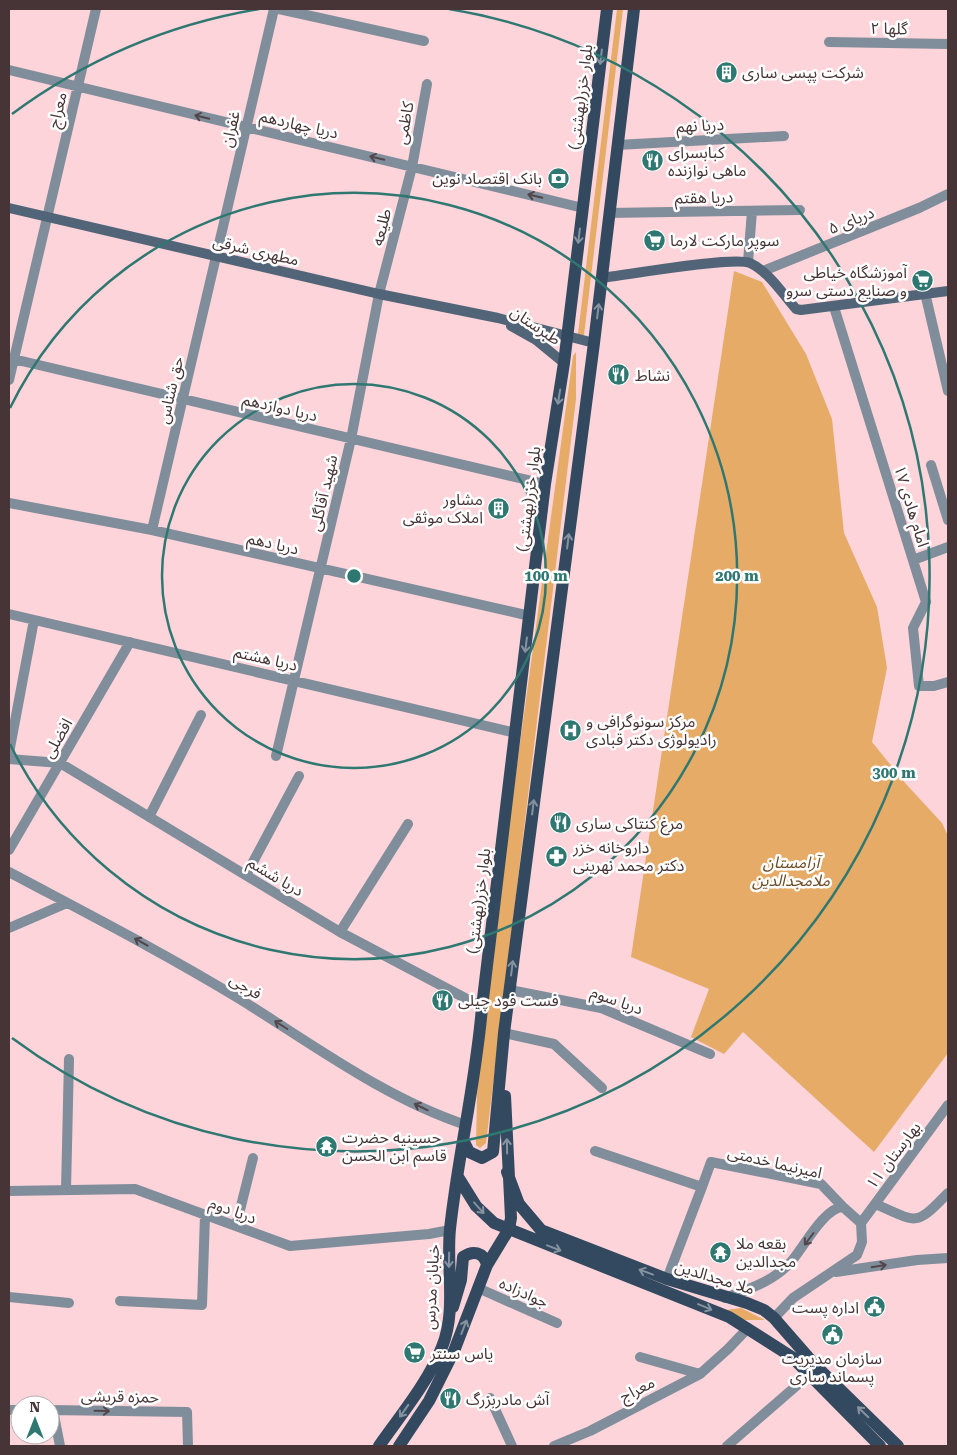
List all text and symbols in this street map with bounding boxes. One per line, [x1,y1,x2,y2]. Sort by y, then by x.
street label: گلها ۲ [870,19,908,38]
street label: بلوار خزر(بهشتی) [565,43,596,151]
one-way arrow [596,49,606,65]
building icon: شرکت پپسی ساری [714,60,738,84]
place label: شرکت پپسی ساری [742,63,864,83]
street label: معراج [44,90,74,131]
street label: کاظمی [391,100,418,146]
street label: دریا چهاردهم [257,106,340,146]
street label: غفران [217,109,244,149]
one-way arrow [195,112,211,121]
street label: دریا نهم [676,115,725,139]
place label: کبابسرای ماهی نوازنده [668,143,746,180]
restaurant icon: کبابسرای ماهی نوازنده [640,149,664,173]
one-way arrow [370,153,386,163]
bank icon: بانک اقتصاد نوین [546,166,570,190]
place label: بانک اقتصاد نوین [432,169,542,188]
street label: دریا هقتم [675,187,734,211]
one-way arrow [528,191,544,200]
street label: دریای ۵ [825,203,877,238]
street label: طلیعه [368,206,395,248]
one-way arrow [574,227,584,243]
supermarket icon: سوپر مارکت لارما [642,228,666,252]
street label: مطهری شرقی [211,231,301,270]
place label: سوپر مارکت لارما [670,231,779,251]
place label: آموزشگاه خیاطی و صنایع دستی سرو [786,263,908,303]
supermarket icon: آموزشگاه خیاطی و صنایع دستی سرو [911,269,935,293]
street label: طبرستان [507,302,565,349]
one-way arrow [593,303,603,319]
street label: حق شناس [154,355,188,426]
restaurant icon: نشاط [607,363,631,387]
place label: نشاط [635,366,670,385]
one-way arrow [553,389,563,405]
street label: دریا دوازدهم [240,390,319,428]
street label: بلوار خزر(بهشتی) [513,445,544,553]
street label: شهید آقاگلی [305,453,342,533]
street label: امام هادی ۱۷ [887,463,933,550]
place label: مشاور املاک موثقی [403,490,483,527]
building icon: مشاور املاک موثقی [487,496,511,520]
street label: دریا دهم [245,528,301,562]
one-way arrow [563,534,573,550]
centre of rings [345,567,363,585]
text: 100 m [524,567,568,585]
text: 200 m [715,567,759,585]
one-way arrow [521,637,531,653]
street label: دریا هشتم [232,642,299,678]
place label: مركز سونوگرافی و راديولوژی دكتر قبادی [586,712,717,749]
street label: افضلی [39,715,76,762]
hospital icon: مركز سونوگرافی و راديولوژی دكتر قبادی [558,718,582,742]
text: 300 m [872,764,916,782]
one-way arrow [529,799,539,815]
restaurant icon: مرغ کنتاکی ساری [548,811,572,835]
place label: مرغ کنتاکی ساری [576,814,683,836]
place label: داروخانه خزر دکتر محمد نهرینی [572,838,684,875]
pharmacy icon: داروخانه خزر دکتر محمد نهرینی [545,844,569,868]
street label: بلوار خزر(بهشتی) [463,847,494,955]
street label: دریا ششم [243,852,307,903]
park label: آرامستان ملامجدالدین [752,853,831,890]
one-way arrow [134,937,149,947]
one-way arrow [508,960,518,976]
street label: فرجی [226,970,265,1003]
street label: دریا سوم [587,982,646,1022]
restaurant icon: فست فود چیلی [430,988,454,1012]
place label: فست فود چیلی [458,991,559,1011]
one-way arrow [274,1020,288,1030]
one-way arrow [414,1101,429,1111]
street label: بهارستان ۱۱ [862,1118,925,1193]
place label: حسینیه حضرت قاسم ابن الحسن [342,1128,447,1168]
temple icon: حسینیه حضرت قاسم ابن الحسن [314,1134,338,1158]
one-way arrow [502,1138,511,1154]
street label: امیرنیما خدمتی [726,1142,824,1183]
street label: دریا دوم [206,1193,259,1231]
one-way arrow [473,1201,485,1214]
one-way arrow [803,1232,814,1245]
place label: بقعه ملا مجدالدين [736,1234,796,1271]
temple icon: بقعه ملا مجدالدين [708,1240,732,1264]
one-way arrow [546,1243,561,1253]
street label: خیابان مدرس [420,1244,443,1330]
one-way arrow [444,1252,454,1268]
street label: ملا مجدالدین [673,1256,757,1299]
one-way arrow [870,1260,886,1270]
one-way arrow [638,1266,653,1275]
street label: جوادزاده [496,1273,551,1312]
public building icon: اداره پست [863,1295,887,1319]
place label: اداره پست [792,1298,859,1318]
one-way arrow [697,1303,712,1312]
one-way arrow [460,1320,469,1335]
public building icon: سازمان مدیریت پسماند ساری [820,1322,844,1346]
supermarket icon: یاس سنتر [402,1341,426,1365]
place label: یاس سنتر [429,1344,493,1363]
place label: سازمان مدیریت پسماند ساری [782,1349,882,1387]
street label: معراج [617,1373,659,1409]
street label: حمزه قریشی [81,1386,159,1407]
restaurant icon: آش مادربزرگ [438,1387,462,1411]
place label: آش مادربزرگ [466,1390,550,1409]
north arrow [10,1395,60,1445]
text: N [30,1399,41,1415]
one-way arrow [399,1404,409,1418]
one-way arrow [94,1406,110,1416]
one-way arrow [857,1406,870,1418]

